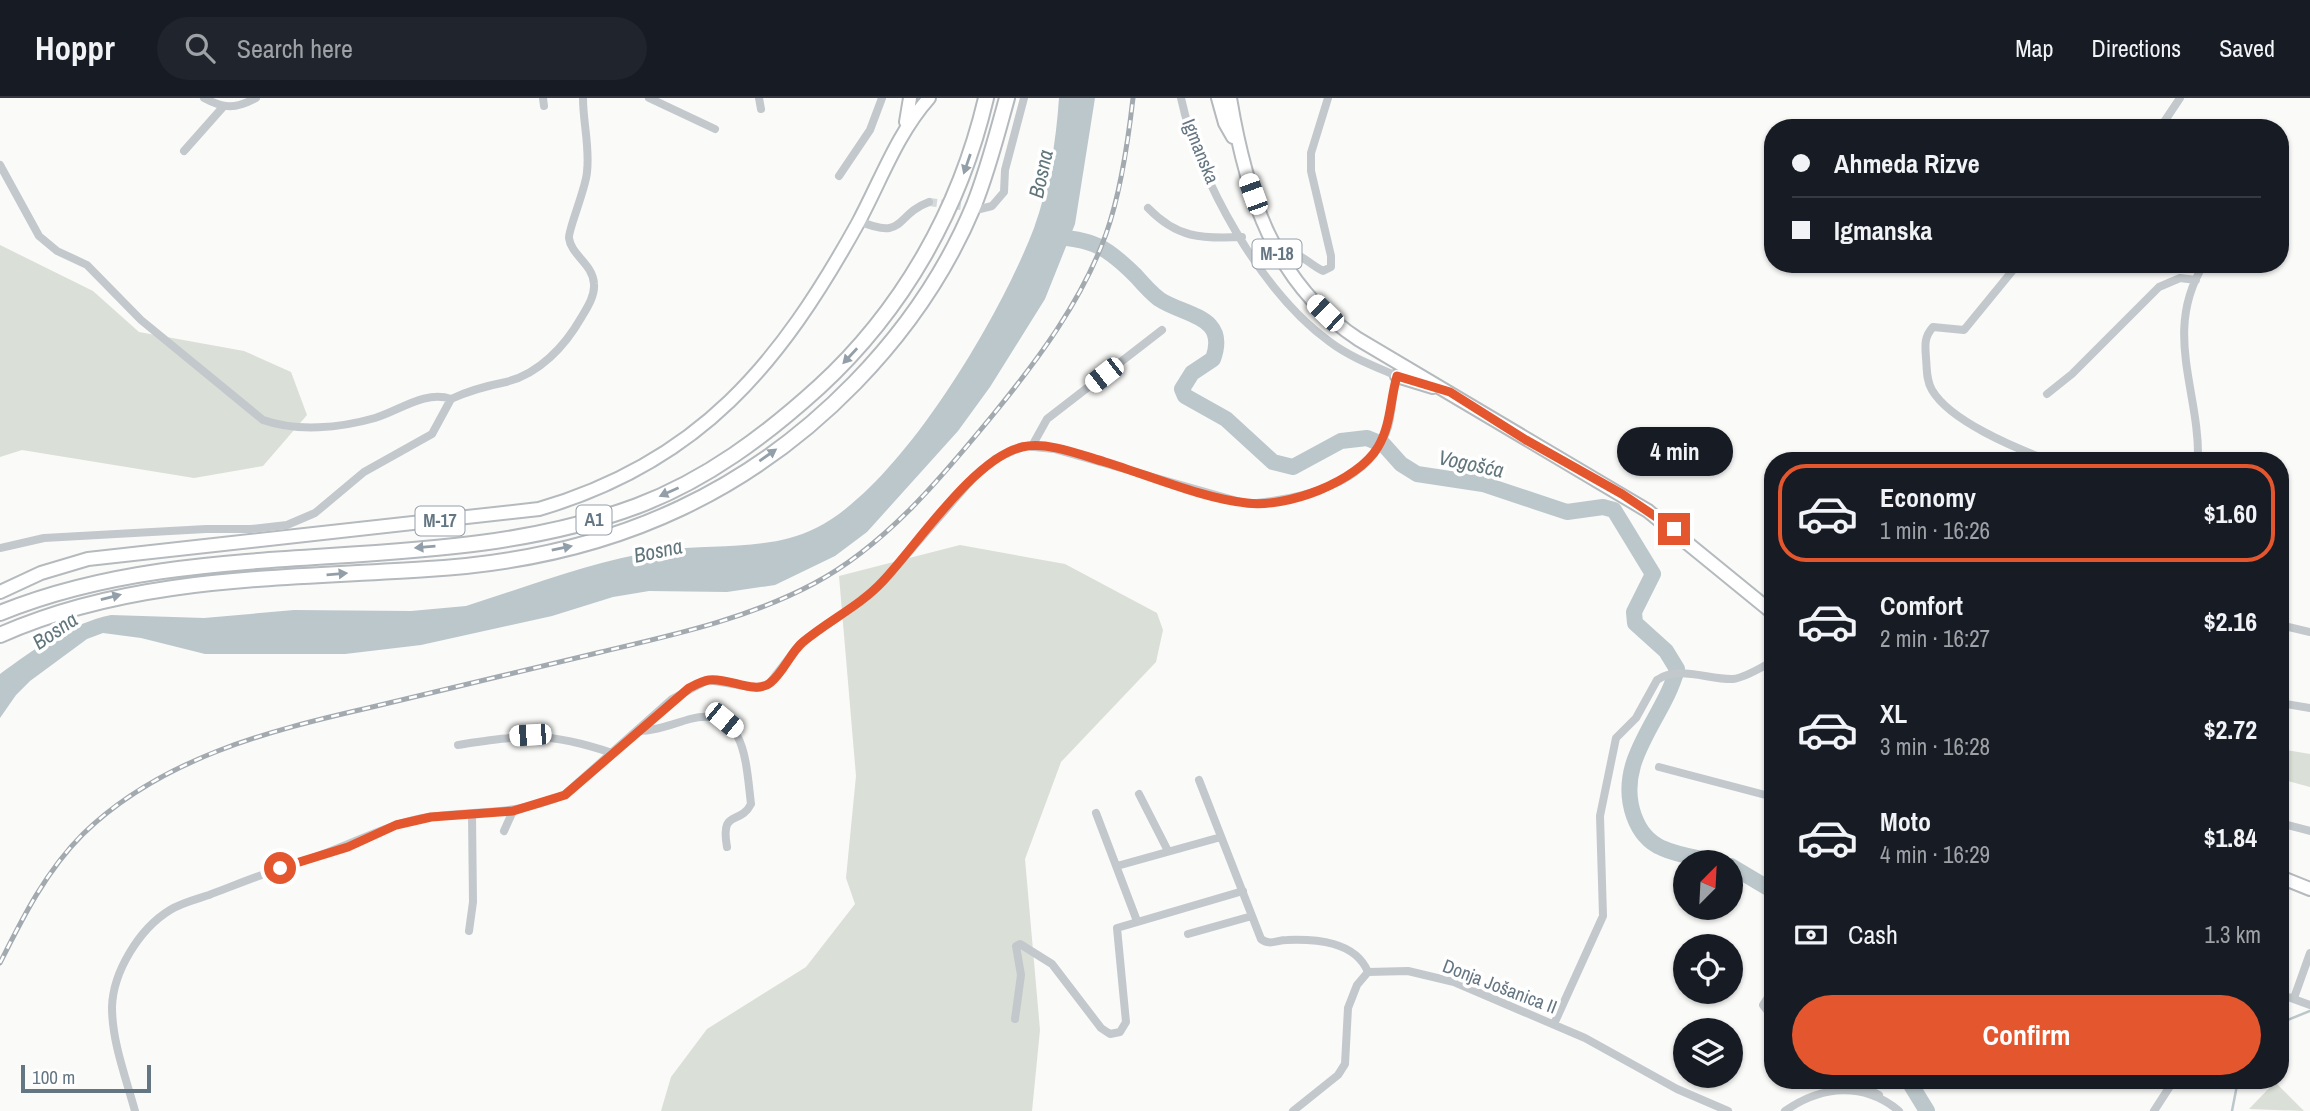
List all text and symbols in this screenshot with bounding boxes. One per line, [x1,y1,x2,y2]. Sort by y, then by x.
search box [157,17,647,80]
text: Hoppr [35,26,115,70]
icon: search [181,29,219,67]
text: Search here [237,31,353,66]
text: Map [2015,32,2053,64]
text: Directions [2091,32,2181,64]
text: Saved [2219,32,2275,64]
street label: Igmanska [1176,115,1226,187]
text: Ahmeda Rizve [1834,146,1980,181]
water label: Bosna [1021,147,1060,201]
one-way arrow [962,153,972,174]
car [1236,171,1271,217]
text: Igmanska [1834,213,1932,248]
road number: M-18 [1252,239,1302,268]
car [1303,291,1348,335]
one-way arrow [842,347,858,365]
car [1081,354,1128,396]
callout: 4 min [1616,428,1732,476]
text: 4 min [1650,436,1700,467]
water label: Vogošća [1436,442,1506,485]
one-way arrow [759,448,777,462]
text: Economy [1880,480,1976,515]
icon: car [1796,482,1859,545]
one-way arrow [659,486,679,498]
text: $1.60 [2204,496,2257,531]
road number: M-17 [416,506,464,536]
road number: A1 [576,506,612,534]
route end [1658,513,1690,545]
text: 1 min · 16:26 [1880,515,1990,546]
water label: Bosna [631,531,685,570]
one-way arrow [413,542,435,553]
one-way arrow [551,543,573,554]
one-way arrow [326,568,348,579]
text: Comfort [1880,588,1963,623]
icon: car [1796,590,1859,653]
one-way arrow [100,592,122,603]
text: $2.16 [2204,604,2257,639]
water label: Bosna [26,605,83,656]
text: 2 min · 16:27 [1880,623,1990,654]
text: XL [1880,696,1907,731]
icon: car [1796,698,1859,761]
car [702,699,747,741]
text: $2.72 [2204,712,2257,747]
car [509,723,552,747]
text: 3 min · 16:28 [1880,731,1990,762]
text: Moto [1880,804,1931,839]
icon: car [1796,806,1859,869]
text: $1.84 [2204,820,2257,855]
text: 4 min · 16:29 [1880,839,1990,870]
north arrow [1673,850,1743,920]
map controls [1673,850,1743,1088]
route start [264,852,296,884]
icon: cash [1792,916,1830,954]
text: Cash [1848,917,1898,952]
text: 1.3 km [2204,919,2261,950]
button: locate [1673,934,1743,1004]
street label: Donja Jošanica II [1439,952,1561,1020]
button: Confirm [1792,995,2261,1075]
button: layers [1673,1018,1743,1088]
scale bar [21,1062,150,1094]
text: 100 m [32,1064,75,1090]

